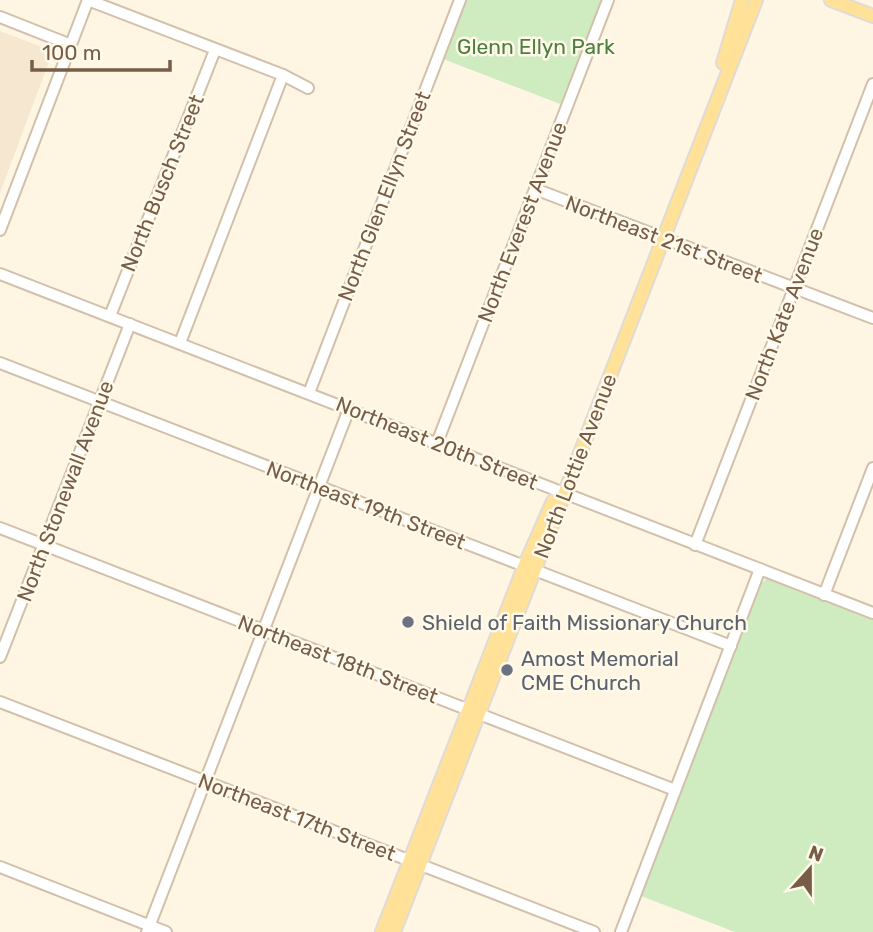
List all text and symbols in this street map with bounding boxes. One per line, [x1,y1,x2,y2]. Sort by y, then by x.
scale bar [32,28,170,72]
park label: Glenn Ellyn Park [457,34,615,59]
text: 100 m [42,40,101,65]
street label: North Glen Ellyn Street [332,87,436,305]
street label: North Busch Street [115,91,209,275]
street label: North Everest Avenue [472,118,572,326]
street label: Northeast 21st Street [562,190,766,288]
street label: North Kate Avenue [740,224,828,404]
street label: North Lottie Avenue [528,370,622,562]
street label: North Stonewall Avenue [11,377,119,605]
street label: Northeast 20th Street [332,391,542,495]
street label: Northeast 19th Street [263,455,469,555]
street label: Northeast 18th Street [234,609,442,709]
place label: Shield of Faith Missionary Church [422,610,747,635]
marker: Shield of Faith Missionary Church [400,614,416,630]
place label: Amost Memorial CME Church [521,646,679,695]
marker: Amost Memorial CME Church [499,662,515,678]
street label: Northeast 17th Street [195,768,399,866]
north arrow [775,834,845,904]
text: N [805,840,826,867]

